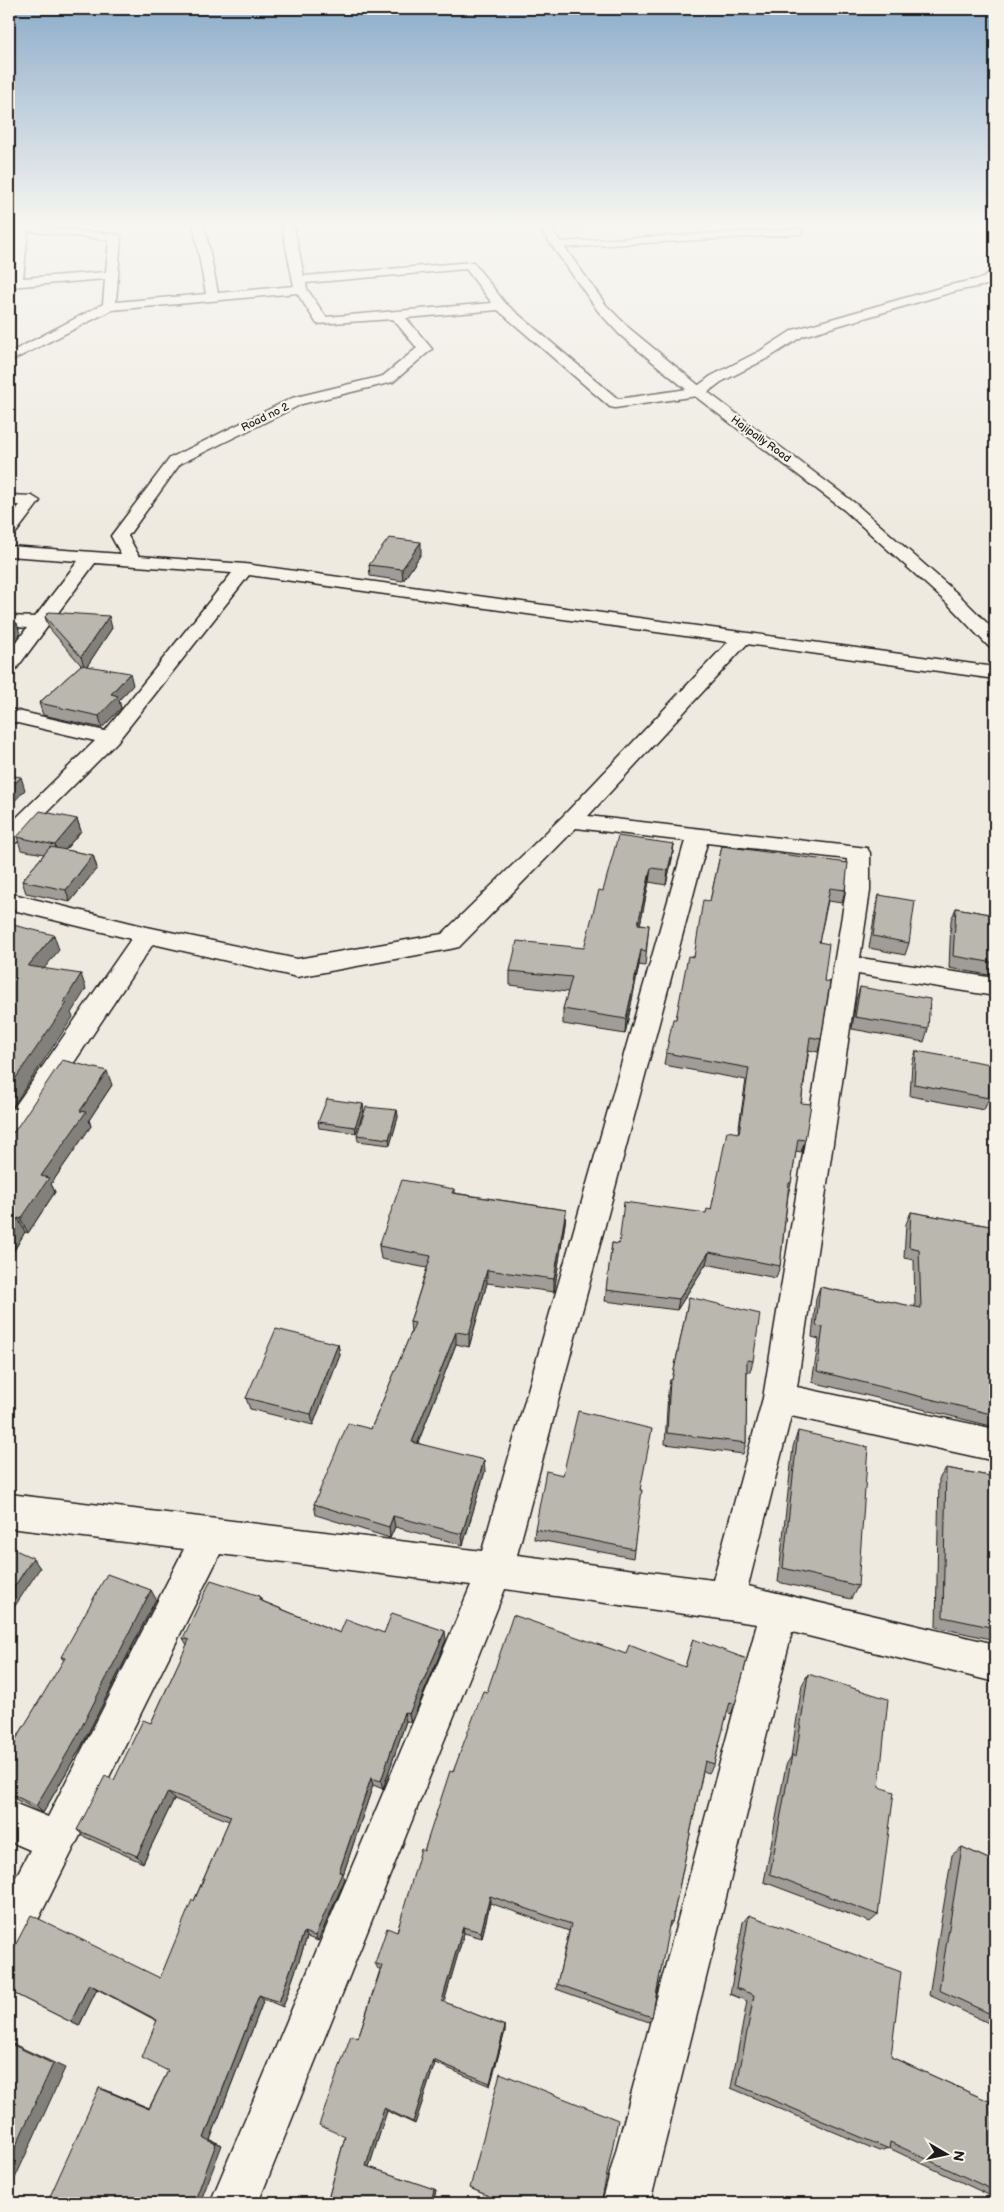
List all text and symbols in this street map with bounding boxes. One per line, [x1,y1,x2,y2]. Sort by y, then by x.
street label: Road no 2 [239,400,291,434]
street label: Hajipally Road [729,413,793,465]
north arrow [922,2130,972,2180]
text: N [949,2149,968,2162]

